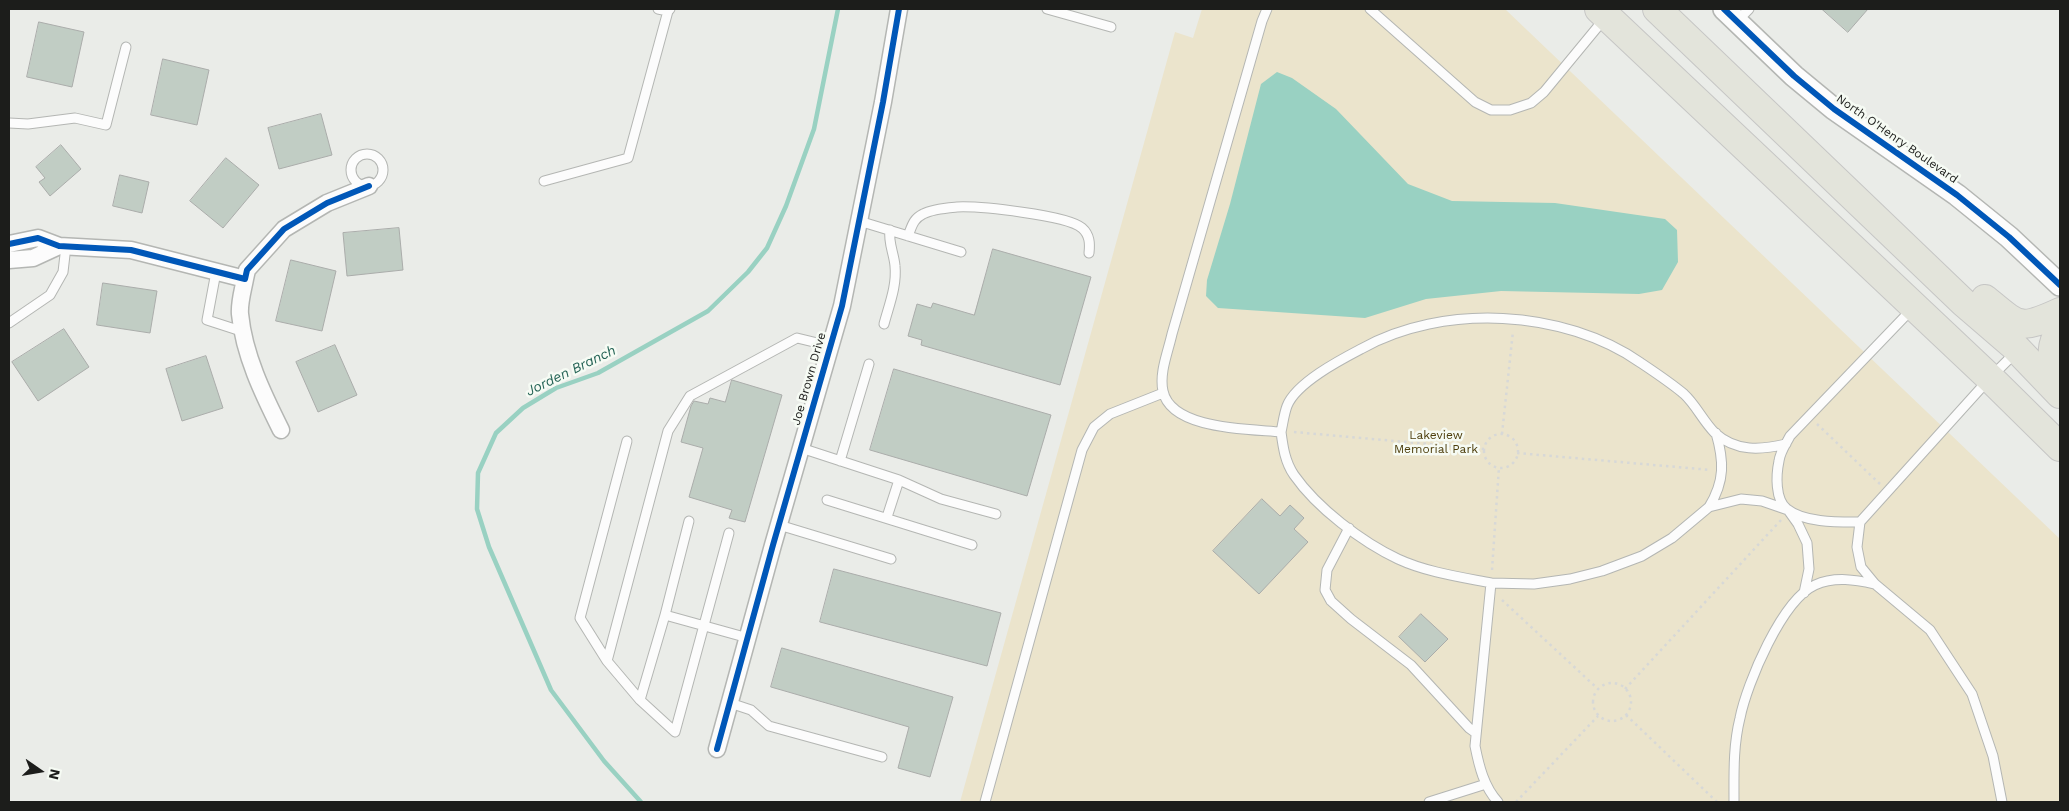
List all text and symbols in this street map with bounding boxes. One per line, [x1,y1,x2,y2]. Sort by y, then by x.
street label: North O'Henry Boulevard [1833,92,1961,186]
street label: Joe Brown Drive [789,331,829,427]
water label: Jorden Branch [523,342,619,400]
park label: Lakeview Memorial Park [1394,428,1478,456]
north arrow [15,746,65,796]
text: N [46,768,64,781]

